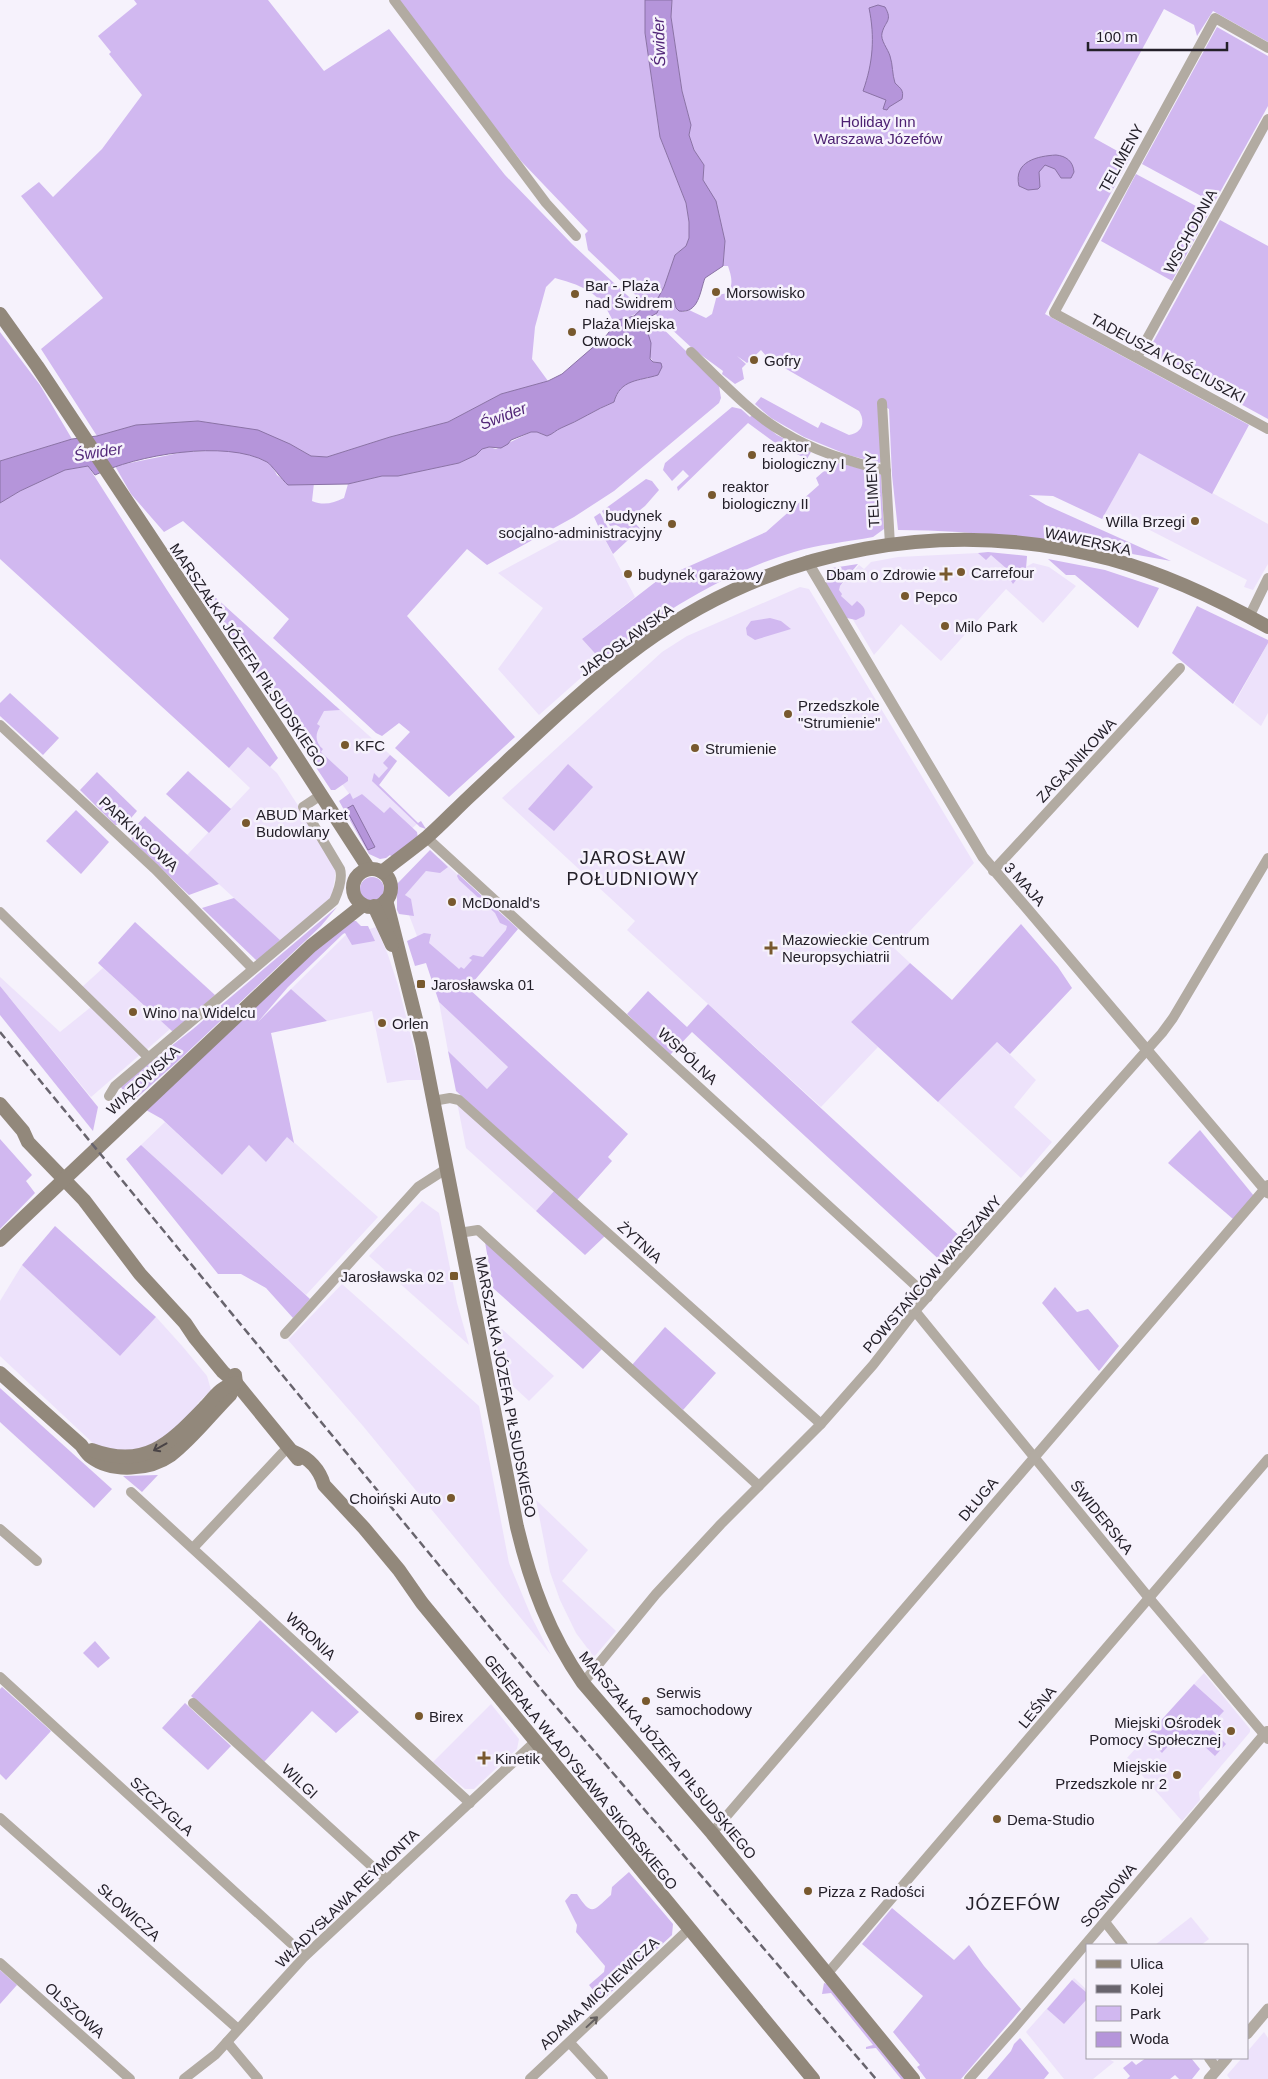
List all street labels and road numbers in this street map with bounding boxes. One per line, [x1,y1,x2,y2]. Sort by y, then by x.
street label: TELIMENY [1095,121,1147,195]
street label: WSCHODNIA [1160,186,1220,276]
street label: TADEUSZA KOŚCIUSZKI [1088,310,1248,406]
street label: TELIMENY [862,452,882,528]
street label: WAWERSKA [1043,524,1133,558]
street label: MARSZAŁKA JÓZEFA PIŁSUDSKIEGO [167,540,329,770]
street label: JAROSŁAWSKA [576,600,676,680]
street label: ZAGAJNIKOWA [1033,714,1119,806]
street label: PARKINGOWA [96,793,182,875]
street label: 3 MAJA [1001,859,1049,909]
street label: WSPÓLNA [655,1024,721,1088]
street label: WIĄZOWSKA [103,1042,183,1118]
street label: POWSTAŃCÓW WARSZAWY [859,1192,1005,1356]
street label: ŻYTNIA [614,1218,666,1266]
street label: MARSZAŁKA JÓZEFA PIŁSUDSKIEGO [472,1255,540,1519]
street label: DŁUGA [955,1474,1001,1524]
street label: ŚWIDERSKA [1067,1477,1137,1557]
street label: WRONIA [283,1609,339,1663]
street label: MARSZAŁKA JÓZEFA PIŁSUDSKIEGO [576,1648,760,1862]
street label: GENERAŁA WŁADYSŁAWA SIKORSKIEGO [481,1651,681,1893]
street label: LEŚNA [1015,1683,1059,1731]
street label: WILGI [279,1760,321,1802]
street label: SZCZYGLA [127,1773,197,1839]
street label: WŁADYSŁAWA REYMONTA [272,1825,422,1971]
street label: SOSNOWA [1076,1860,1140,1930]
street label: SŁOWICZA [94,1879,164,1945]
street label: ADAMA MICKIEWICZA [536,1933,662,2053]
street label: OLSZOWA [42,1979,108,2041]

